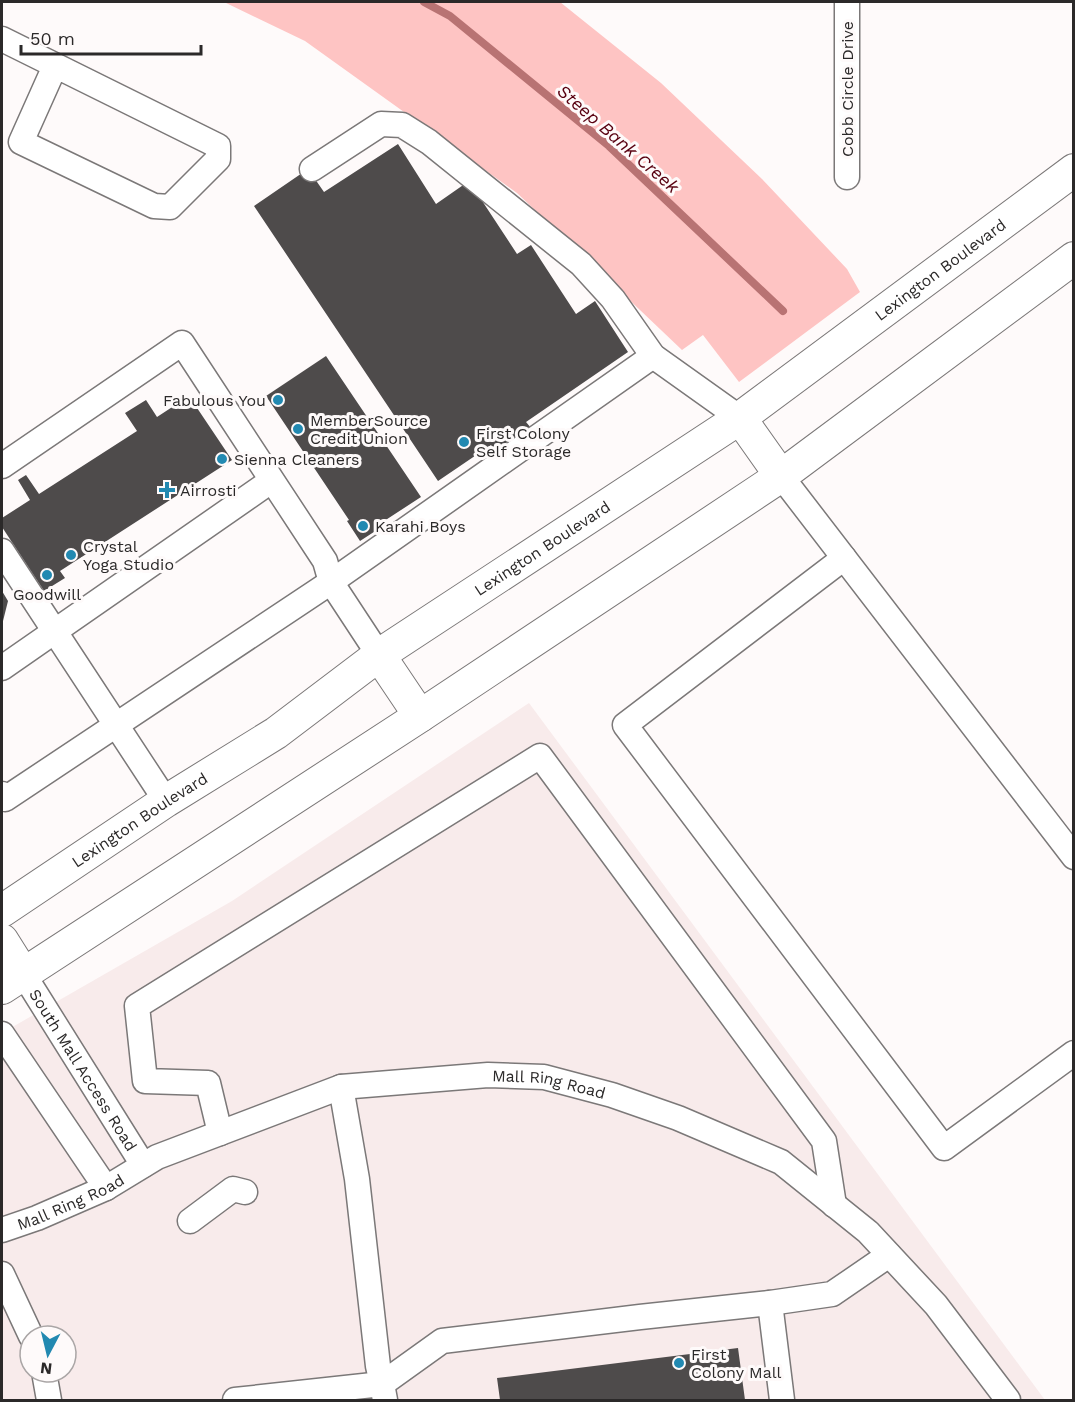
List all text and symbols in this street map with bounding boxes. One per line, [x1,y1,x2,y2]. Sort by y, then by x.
scale bar [21,18,201,56]
street label: Cobb Circle Drive [838,21,857,157]
text: 50 m [30,28,75,49]
water label: Steep Bank Creek [553,80,684,198]
street label: Lexington Boulevard [871,215,1010,325]
place label: Fabulous You [163,391,266,410]
marker: Fabulous You [271,393,285,407]
place label: MemberSource Credit Union [310,411,428,448]
marker: MemberSource Credit Union [291,422,305,436]
place label: First Colony Self Storage [476,424,571,461]
marker: First Colony Self Storage [457,435,471,449]
place label: Sienna Cleaners [234,450,360,469]
marker: Sienna Cleaners [215,452,229,466]
marker: Airrosti [158,481,176,499]
place label: Airrosti [180,481,237,500]
street label: Lexington Boulevard [471,497,614,600]
place label: Karahi Boys [375,517,466,536]
marker: Karahi Boys [356,519,370,533]
place label: Crystal Yoga Studio [83,537,174,574]
marker: Crystal Yoga Studio [64,548,78,562]
marker: Goodwill [40,568,54,582]
place label: Goodwill [13,585,81,604]
street label: Lexington Boulevard [68,769,211,872]
street label: South Mall Access Road [25,986,141,1155]
street label: Mall Ring Road [492,1066,607,1103]
street label: Mall Ring Road [15,1170,128,1234]
north arrow [18,1324,78,1384]
place label: First Colony Mall [691,1345,782,1382]
marker: First Colony Mall [672,1356,686,1370]
text: N [39,1358,53,1379]

